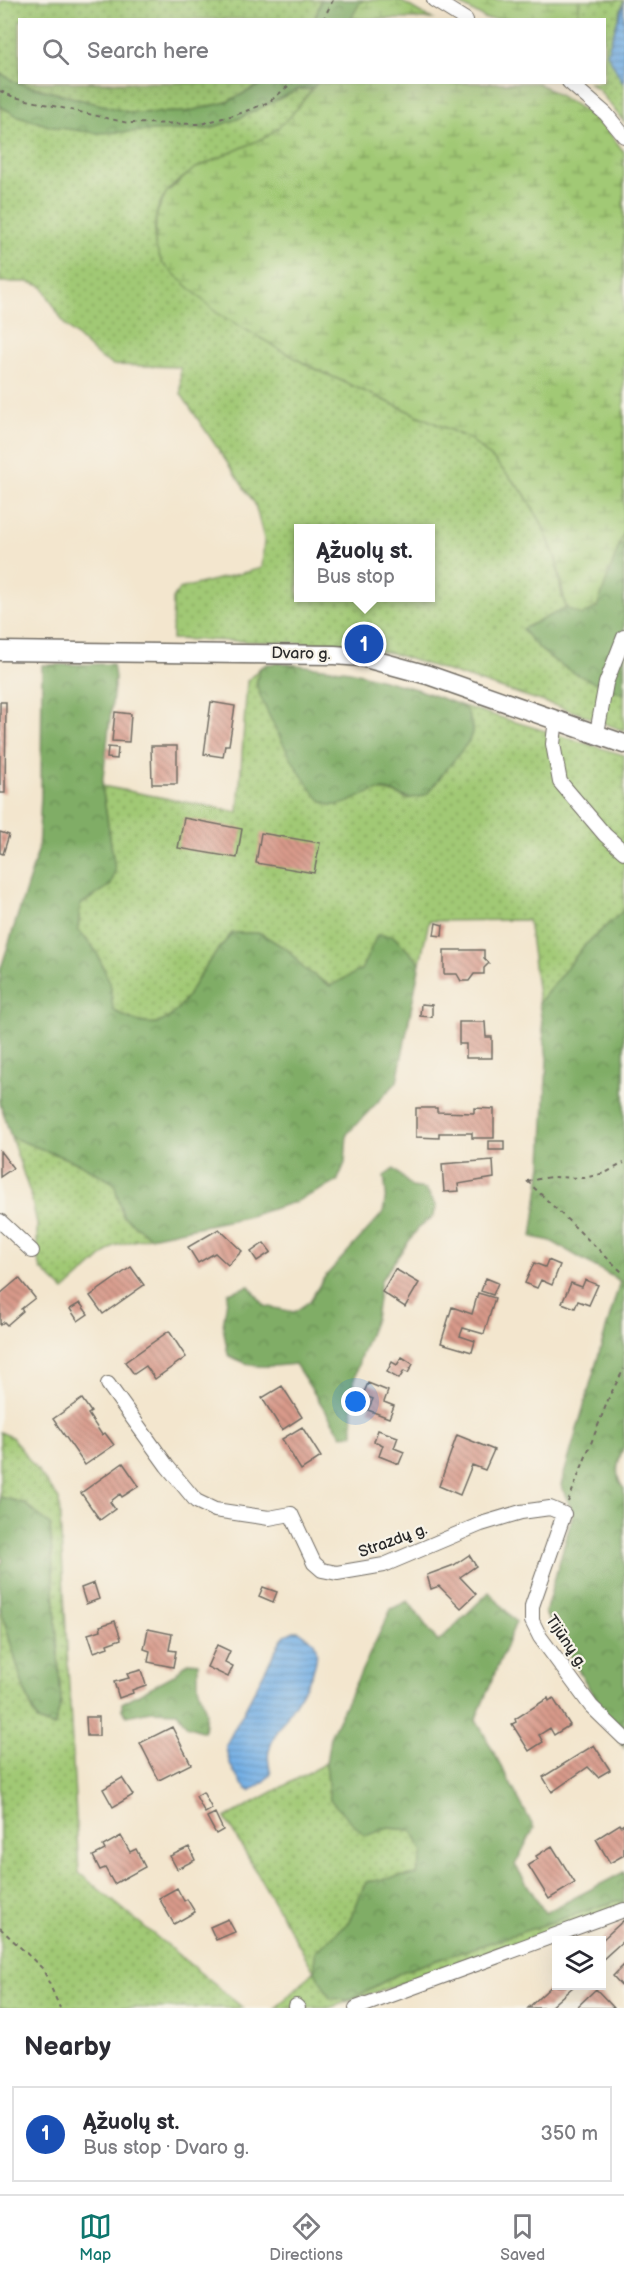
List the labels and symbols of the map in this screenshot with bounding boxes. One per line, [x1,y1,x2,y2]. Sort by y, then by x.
pin: 1 [344,622,384,666]
street label: Dvaro g. [271,644,331,664]
your location [341,1387,370,1416]
street label: Strazdų g. [356,1520,430,1562]
street label: Tijūnų g. [541,1612,591,1672]

